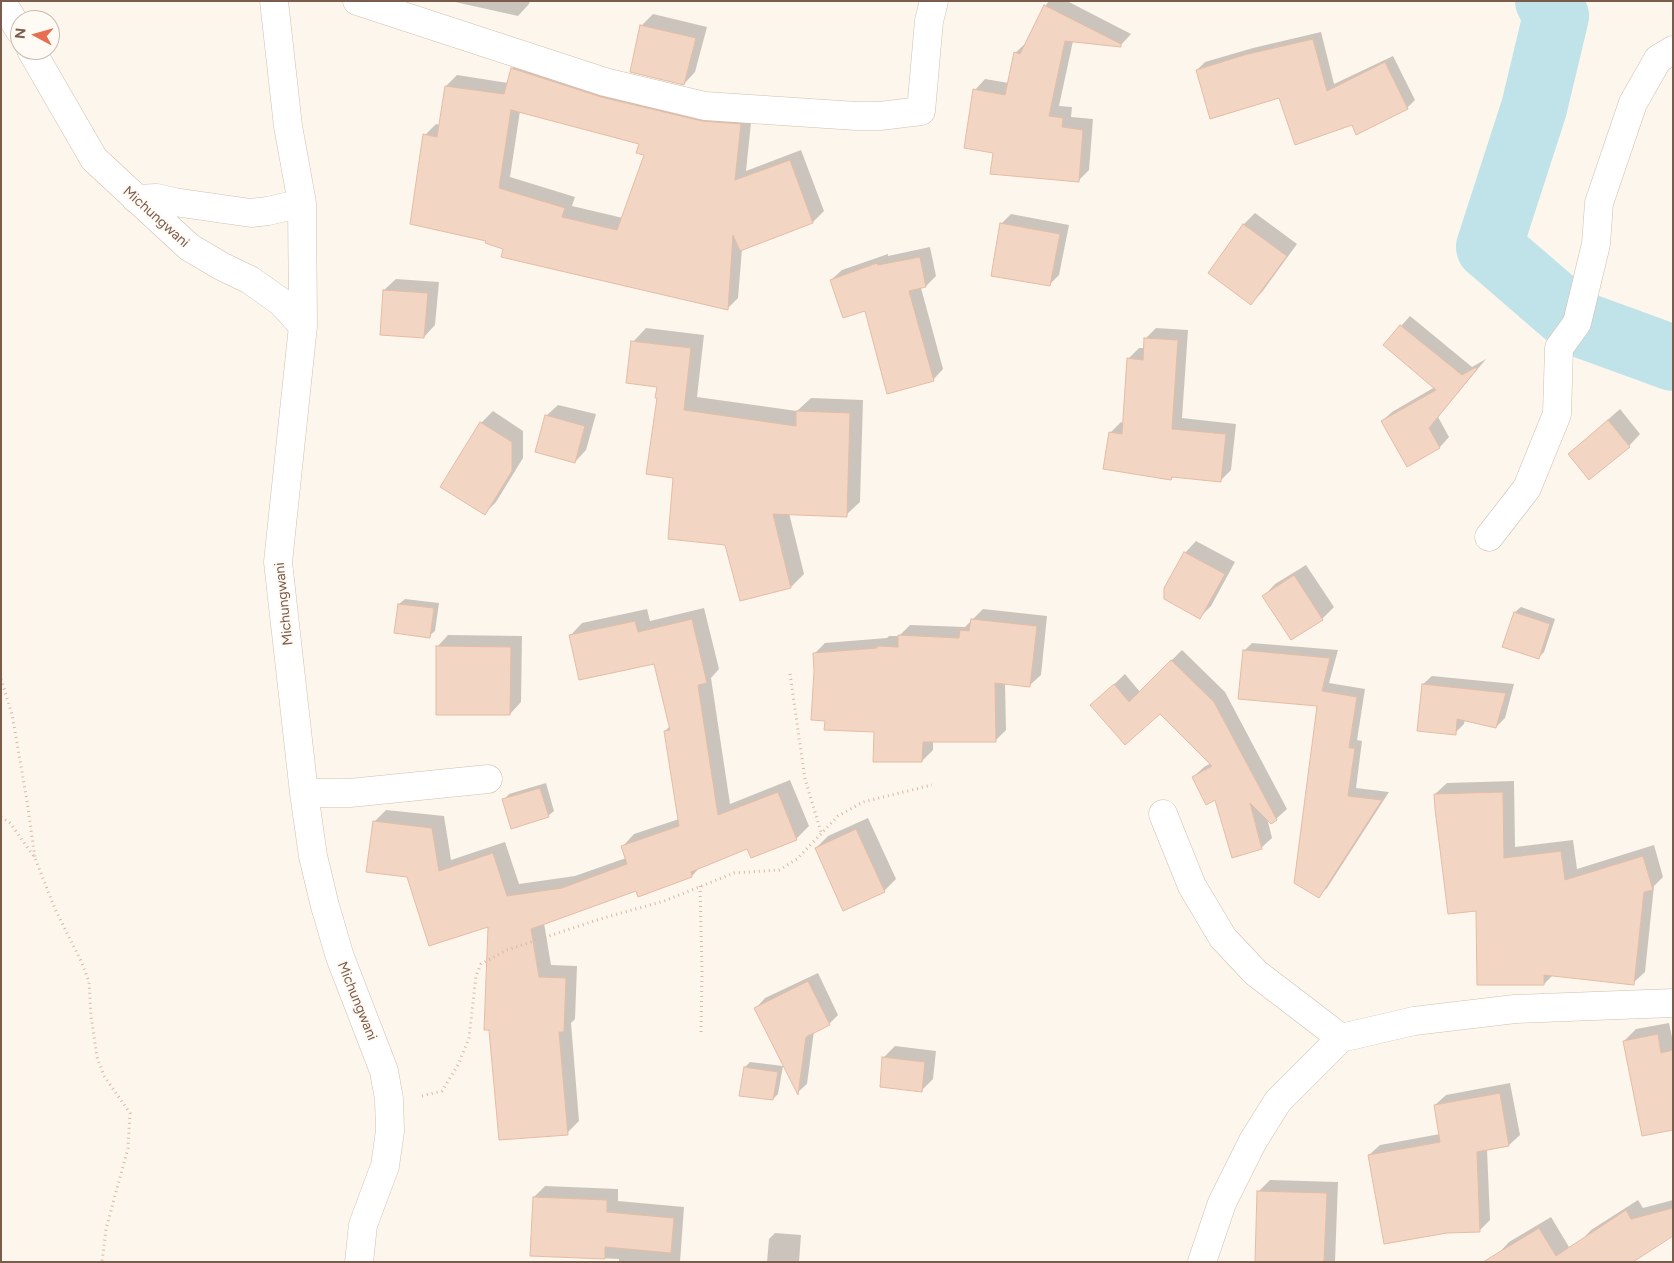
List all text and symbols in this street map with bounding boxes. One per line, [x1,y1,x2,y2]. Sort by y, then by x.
north arrow [10,10,60,60]
text: N [12,27,30,40]
street label: Michungwani [119,183,193,251]
street label: Michungwani [271,562,297,646]
street label: Michungwani [334,959,380,1043]

